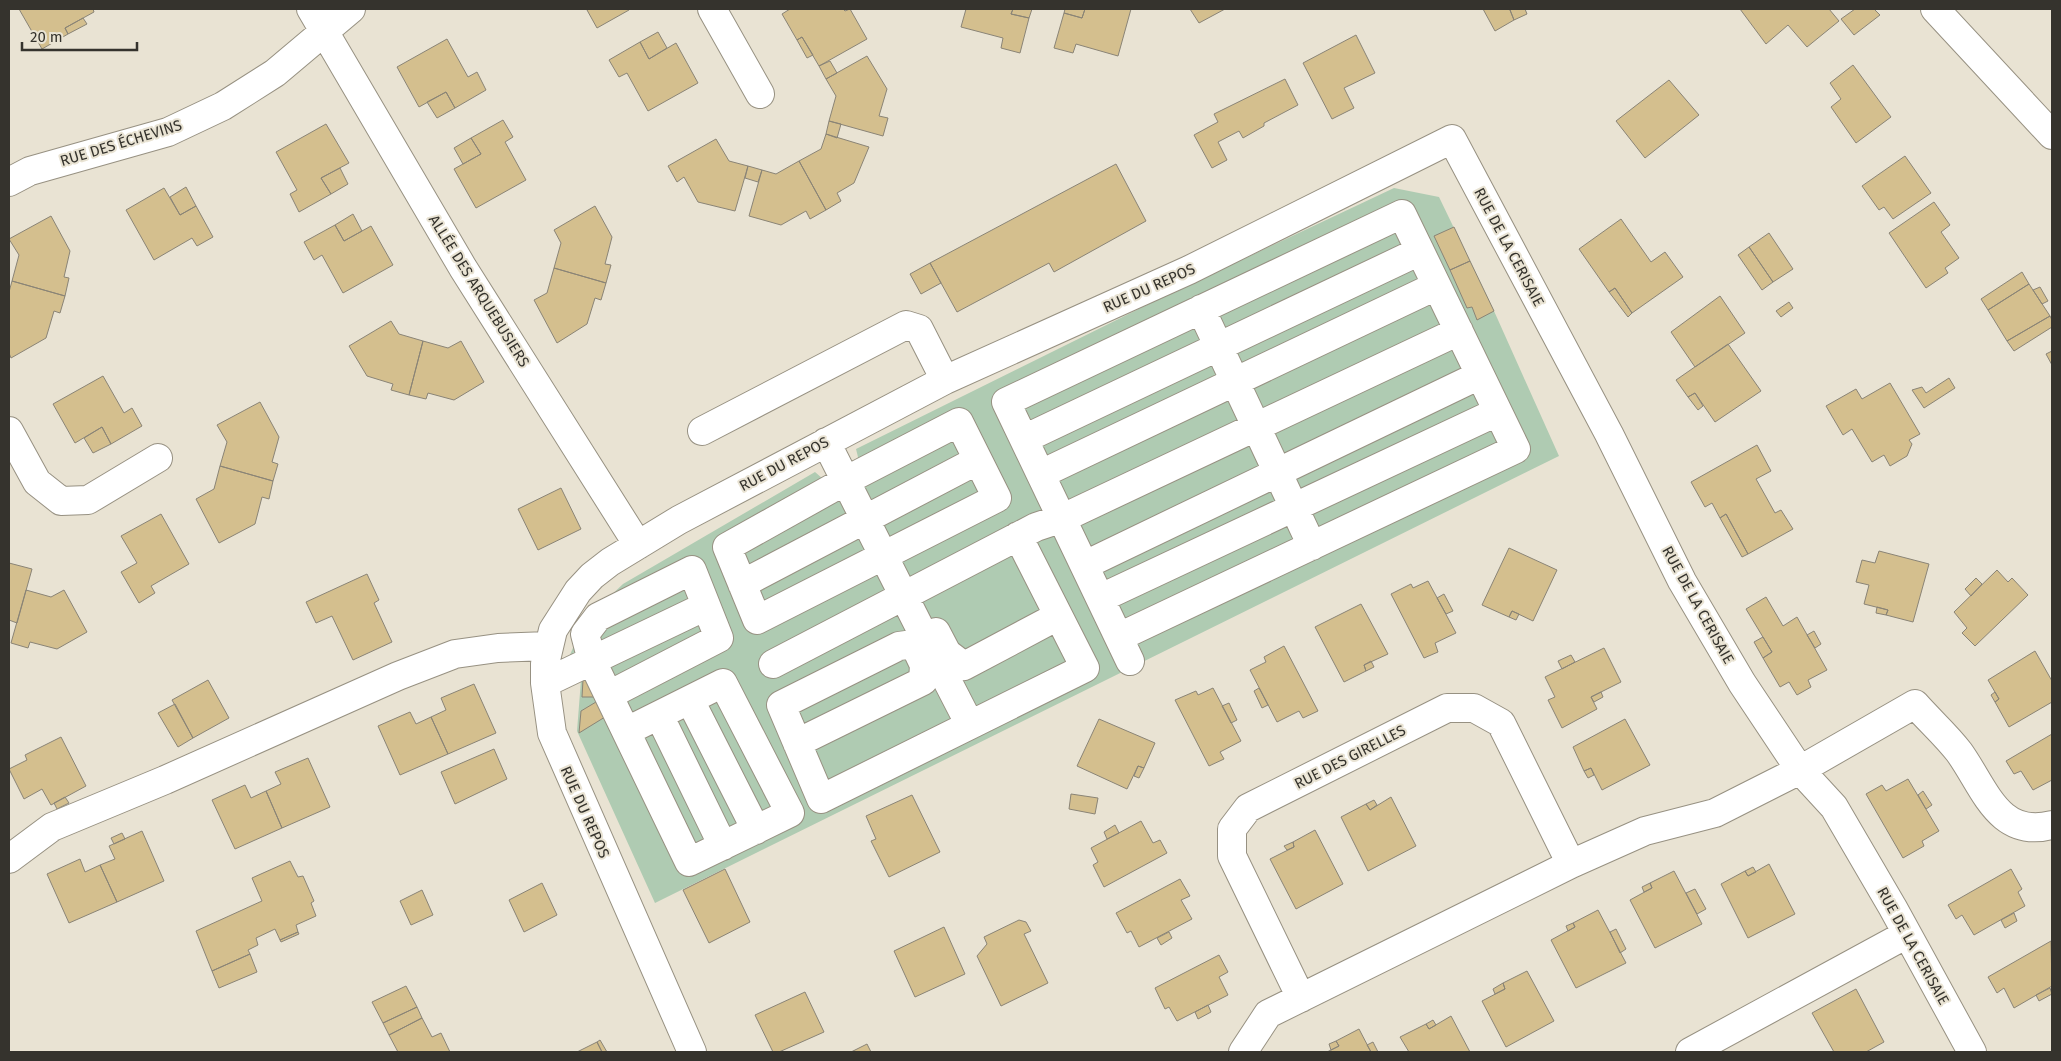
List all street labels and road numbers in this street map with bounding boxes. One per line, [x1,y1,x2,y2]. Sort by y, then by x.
street label: RUE DES ÉCHEVINS [58,116,184,170]
street label: RUE DE LA CERISAIE [1470,185,1548,309]
street label: ALLÉE DES ARQUEBUSIERS [425,212,533,370]
street label: RUE DU REPOS [1100,260,1198,316]
street label: RUE DU REPOS [736,433,832,495]
street label: RUE DE LA CERISAIE [1658,543,1738,667]
street label: RUE DES GIRELLES [1291,721,1409,793]
street label: RUE DU REPOS [557,763,613,861]
street label: RUE DE LA CERISAIE [1873,884,1953,1008]

